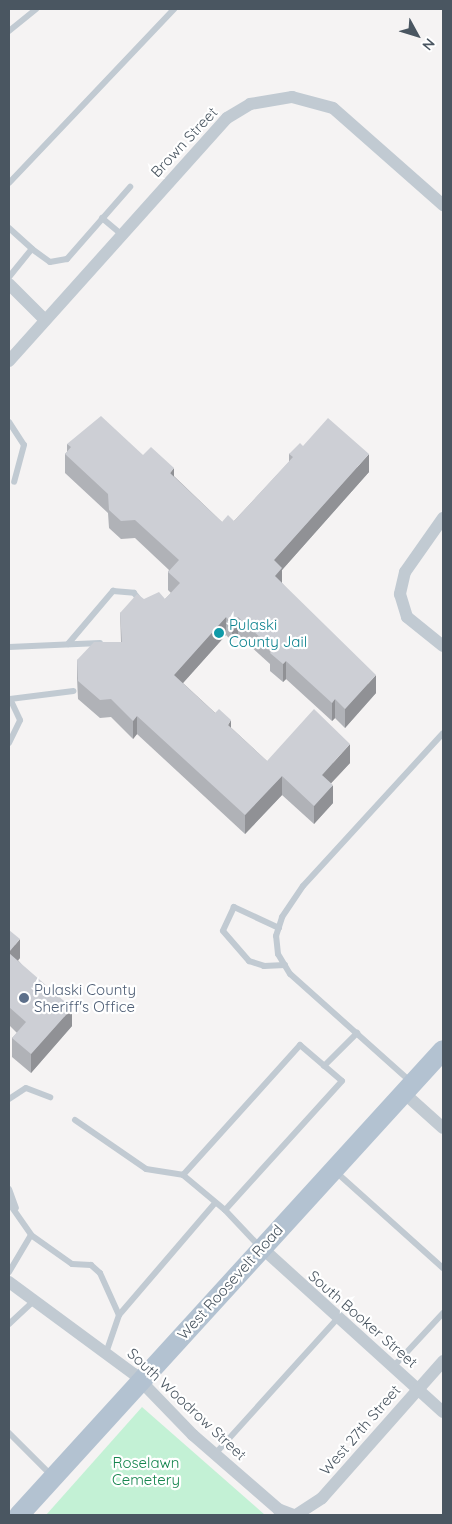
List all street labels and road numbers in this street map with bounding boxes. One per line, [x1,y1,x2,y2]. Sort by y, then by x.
street label: Brown Street [147,103,221,181]
street label: West Roosevelt Road [174,1221,286,1343]
street label: South Booker Street [305,1267,421,1371]
street label: South Woodrow Street [124,1344,250,1464]
street label: West 27th Street [316,1381,404,1479]

